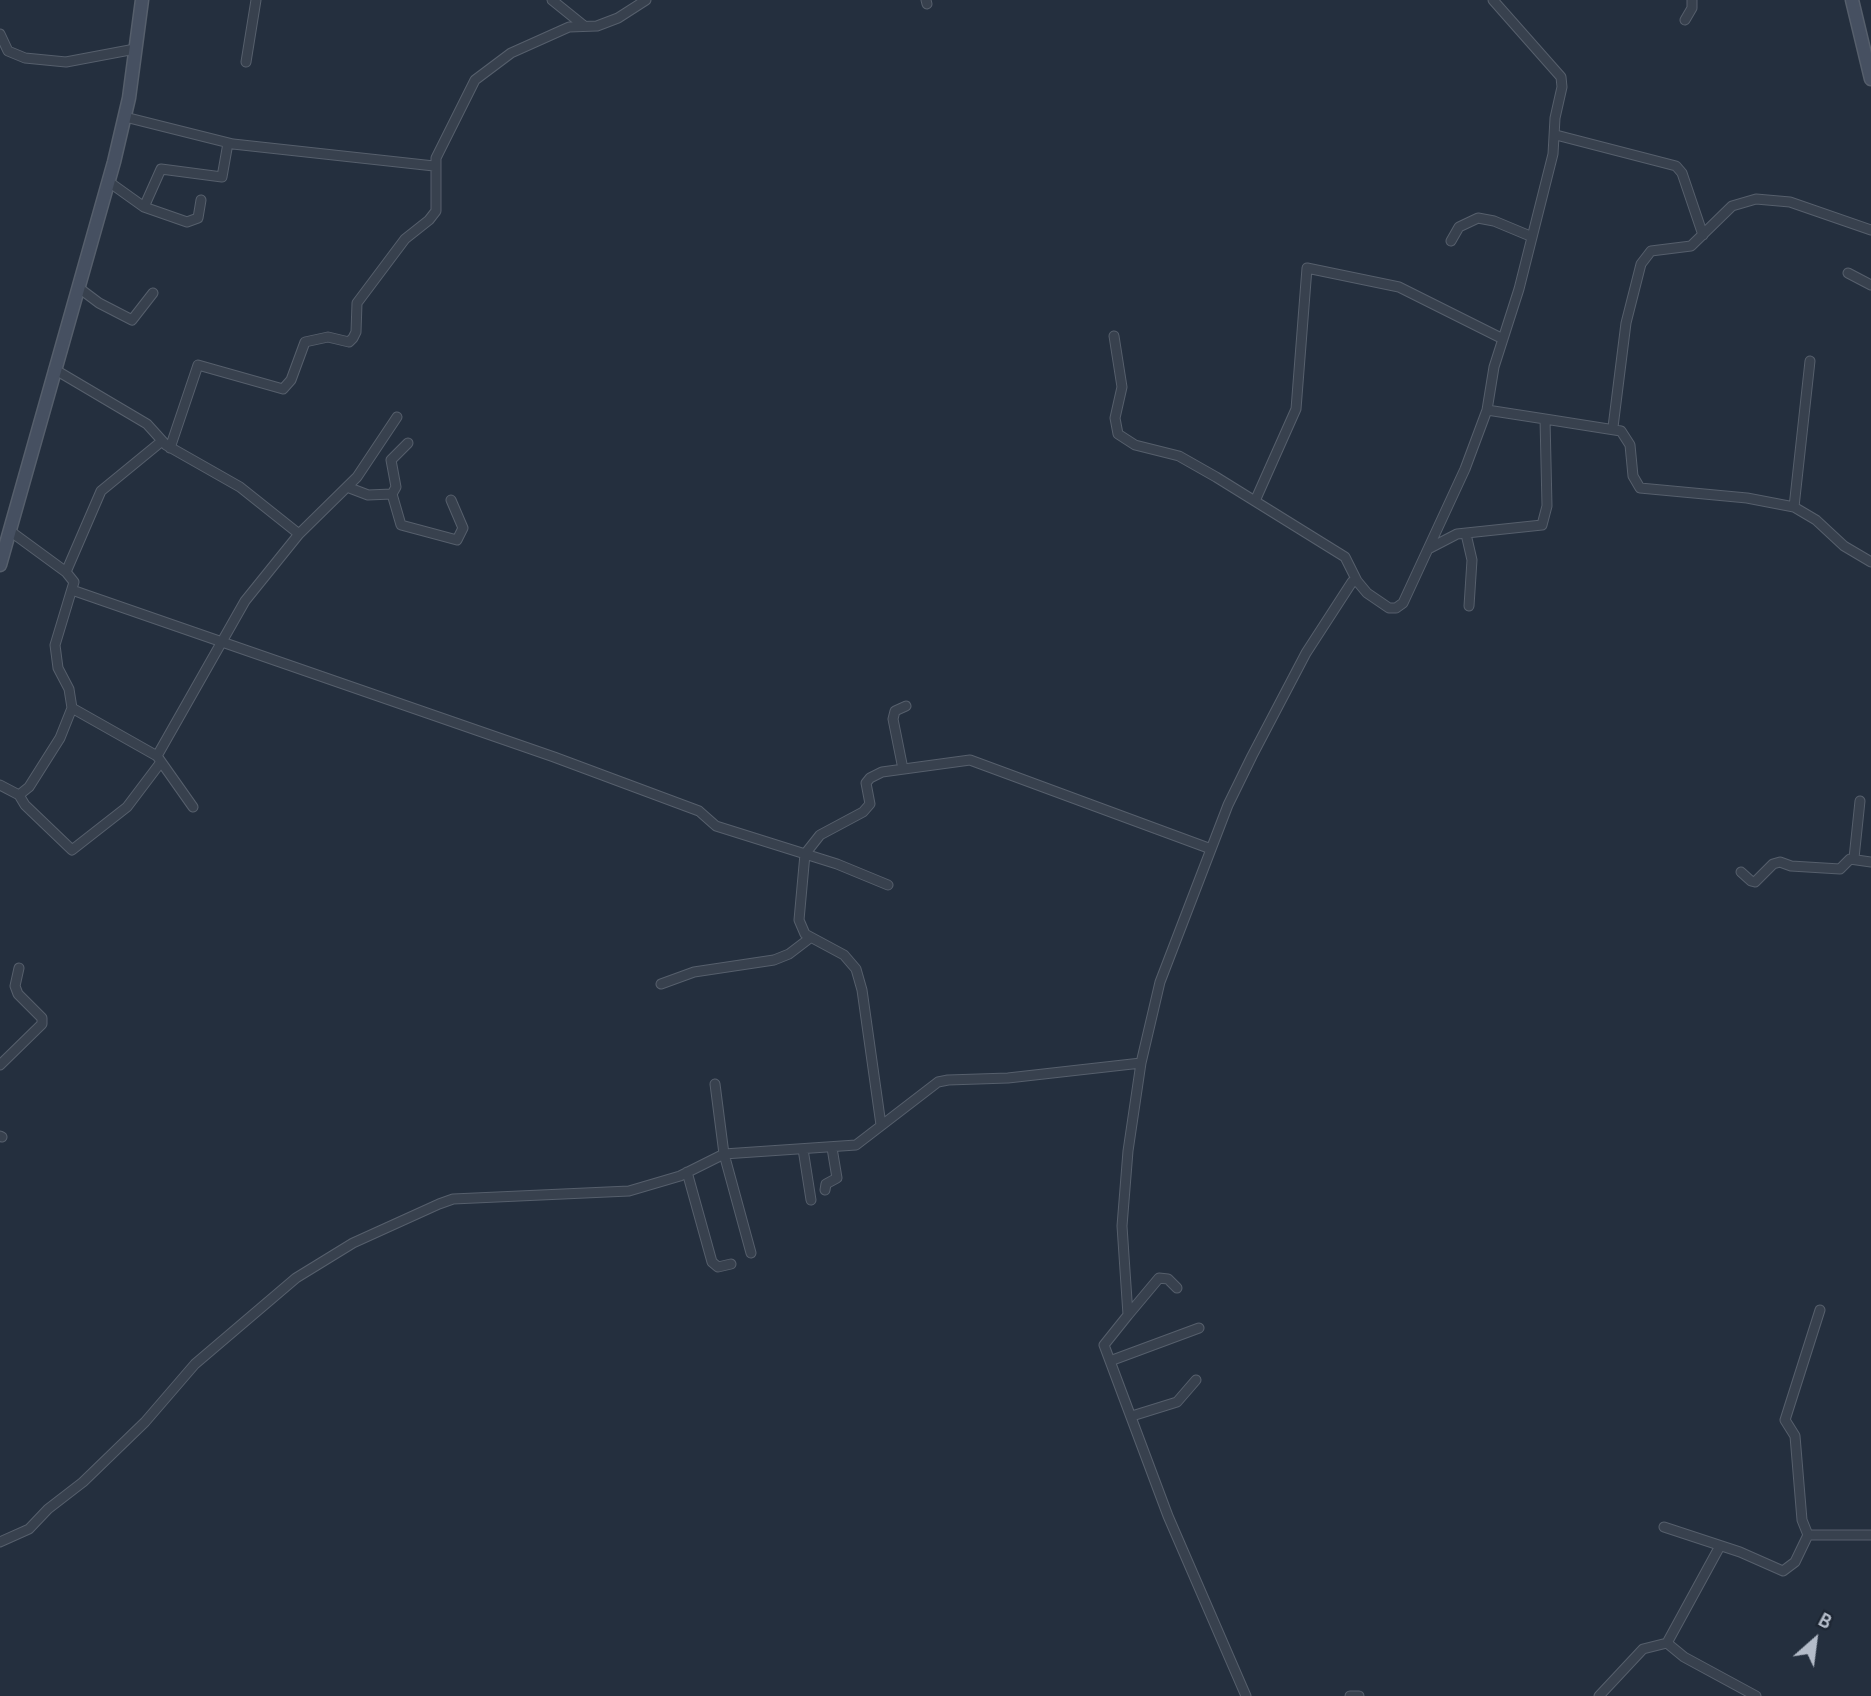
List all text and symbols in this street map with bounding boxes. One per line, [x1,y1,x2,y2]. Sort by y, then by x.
north arrow [1780,1605,1850,1675]
text: B [1814,1608,1836,1634]

